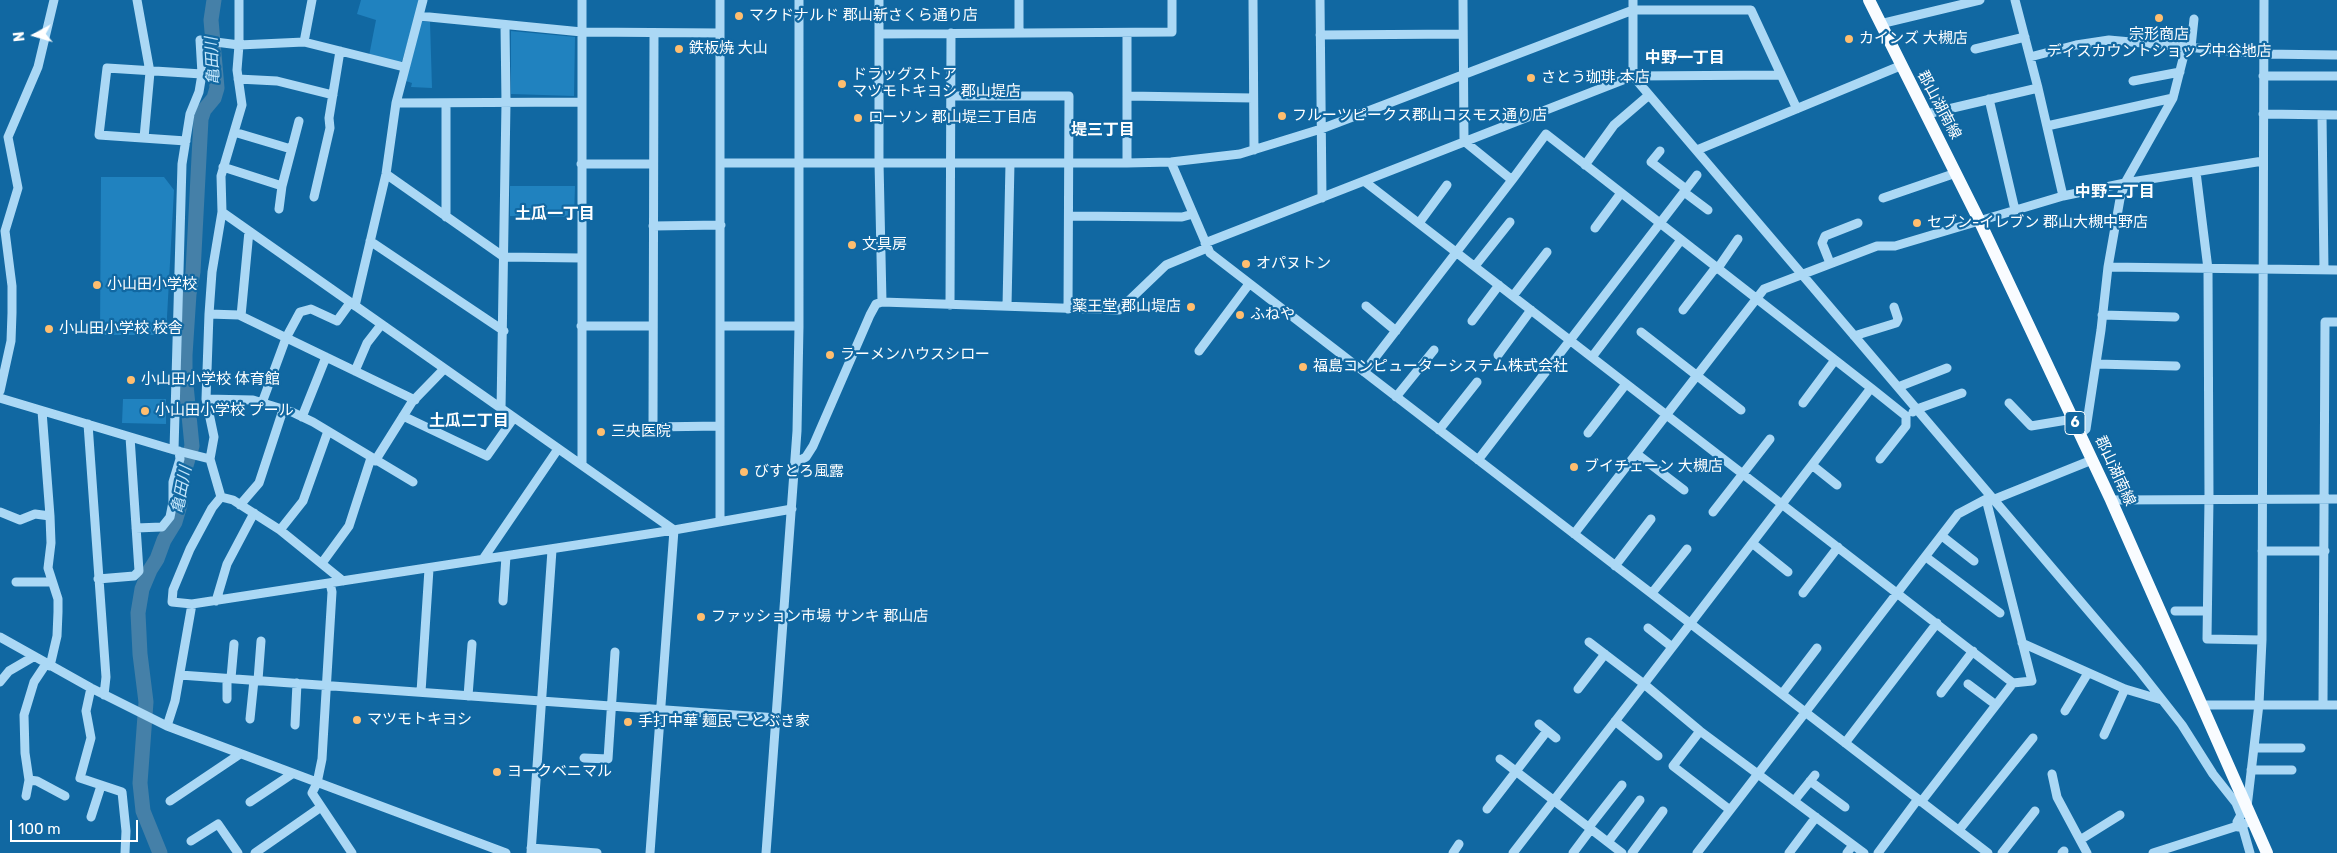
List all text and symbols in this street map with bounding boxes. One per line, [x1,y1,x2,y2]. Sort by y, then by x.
place label: マクドナルド 郡山新さくら通り店 [749,7,978,25]
north arrow [10,10,60,60]
marker: マクドナルド 郡山新さくら通り店 [733,10,745,22]
marker: 宗形商店 ディスカウントショップ中谷地店 [2153,12,2165,24]
place label: 宗形商店 ディスカウントショップ中谷地店 [2047,26,2271,61]
place label: カインズ 大槻店 [1859,30,1968,48]
text: N [11,31,29,43]
marker: カインズ 大槻店 [1843,33,1855,45]
water label: 亀田川 [202,37,224,85]
place label: 鉄板焼 大山 [689,40,768,58]
marker: 鉄板焼 大山 [673,43,685,55]
district label: 中野一丁目 [1645,48,1725,68]
place label: ドラッグストア マツモトキヨシ 郡山堤店 [852,66,1021,101]
street label: 郡山湖南線 [1913,68,1965,142]
place label: さとう珈琲 本店 [1541,69,1650,87]
marker: さとう珈琲 本店 [1525,72,1537,84]
marker: ドラッグストア マツモトキヨシ 郡山堤店 [836,78,848,90]
place label: フルーツピークス郡山コスモス通り店 [1292,107,1547,125]
place label: ローソン 郡山堤三丁目店 [868,109,1037,127]
marker: フルーツピークス郡山コスモス通り店 [1276,110,1288,122]
marker: ローソン 郡山堤三丁目店 [852,112,864,124]
district label: 堤三丁目 [1071,120,1135,140]
district label: 中野二丁目 [2075,182,2155,202]
district label: 土瓜一丁目 [515,204,595,224]
place label: セブン-イレブン 郡山大槻中野店 [1927,214,2148,232]
marker: セブン-イレブン 郡山大槻中野店 [1911,217,1923,229]
place label: 文具房 [862,236,907,254]
marker: 文具房 [846,239,858,251]
place label: オパヌトン [1256,255,1331,273]
marker: オパヌトン [1240,258,1252,270]
place label: 小山田小学校 [107,276,197,294]
marker: 小山田小学校 [91,279,103,291]
place label: 薬王堂 郡山堤店 [1072,298,1181,316]
marker: 薬王堂 郡山堤店 [1185,301,1197,313]
place label: ふねや [1250,306,1295,324]
marker: ふねや [1234,309,1246,321]
place label: 小山田小学校 校舎 [59,320,183,338]
marker: 小山田小学校 校舎 [43,323,55,335]
place label: ラーメンハウスシロー [840,346,990,364]
marker: ラーメンハウスシロー [824,349,836,361]
place label: 福島コンピューターシステム株式会社 [1313,358,1568,376]
marker: 福島コンピューターシステム株式会社 [1297,361,1309,373]
place label: 小山田小学校 体育館 [141,371,280,389]
marker: 小山田小学校 体育館 [125,374,137,386]
place label: 小山田小学校 プール [155,402,294,420]
marker: 小山田小学校 プール [139,405,151,417]
district label: 土瓜二丁目 [429,411,509,431]
road number: 6 [2065,412,2085,434]
place label: 三央医院 [611,423,671,441]
marker: 三央医院 [595,426,607,438]
street label: 郡山湖南線 [2091,433,2139,509]
place label: ブイチェーン 大槻店 [1584,458,1723,476]
marker: ブイチェーン 大槻店 [1568,461,1580,473]
place label: びすとろ風露 [754,463,844,481]
water label: 亀田川 [168,465,196,515]
marker: びすとろ風露 [738,466,750,478]
place label: ファッション市場 サンキ 郡山店 [711,608,928,626]
marker: ファッション市場 サンキ 郡山店 [695,611,707,623]
place label: マツモトキヨシ [367,711,472,729]
place label: 手打中華 麺民 ことぶき家 [638,713,810,731]
marker: マツモトキヨシ [351,714,363,726]
marker: 手打中華 麺民 ことぶき家 [622,716,634,728]
place label: ヨークベニマル [507,763,612,781]
marker: ヨークベニマル [491,766,503,778]
scale bar [12,810,140,842]
text: 100 m [18,820,60,838]

